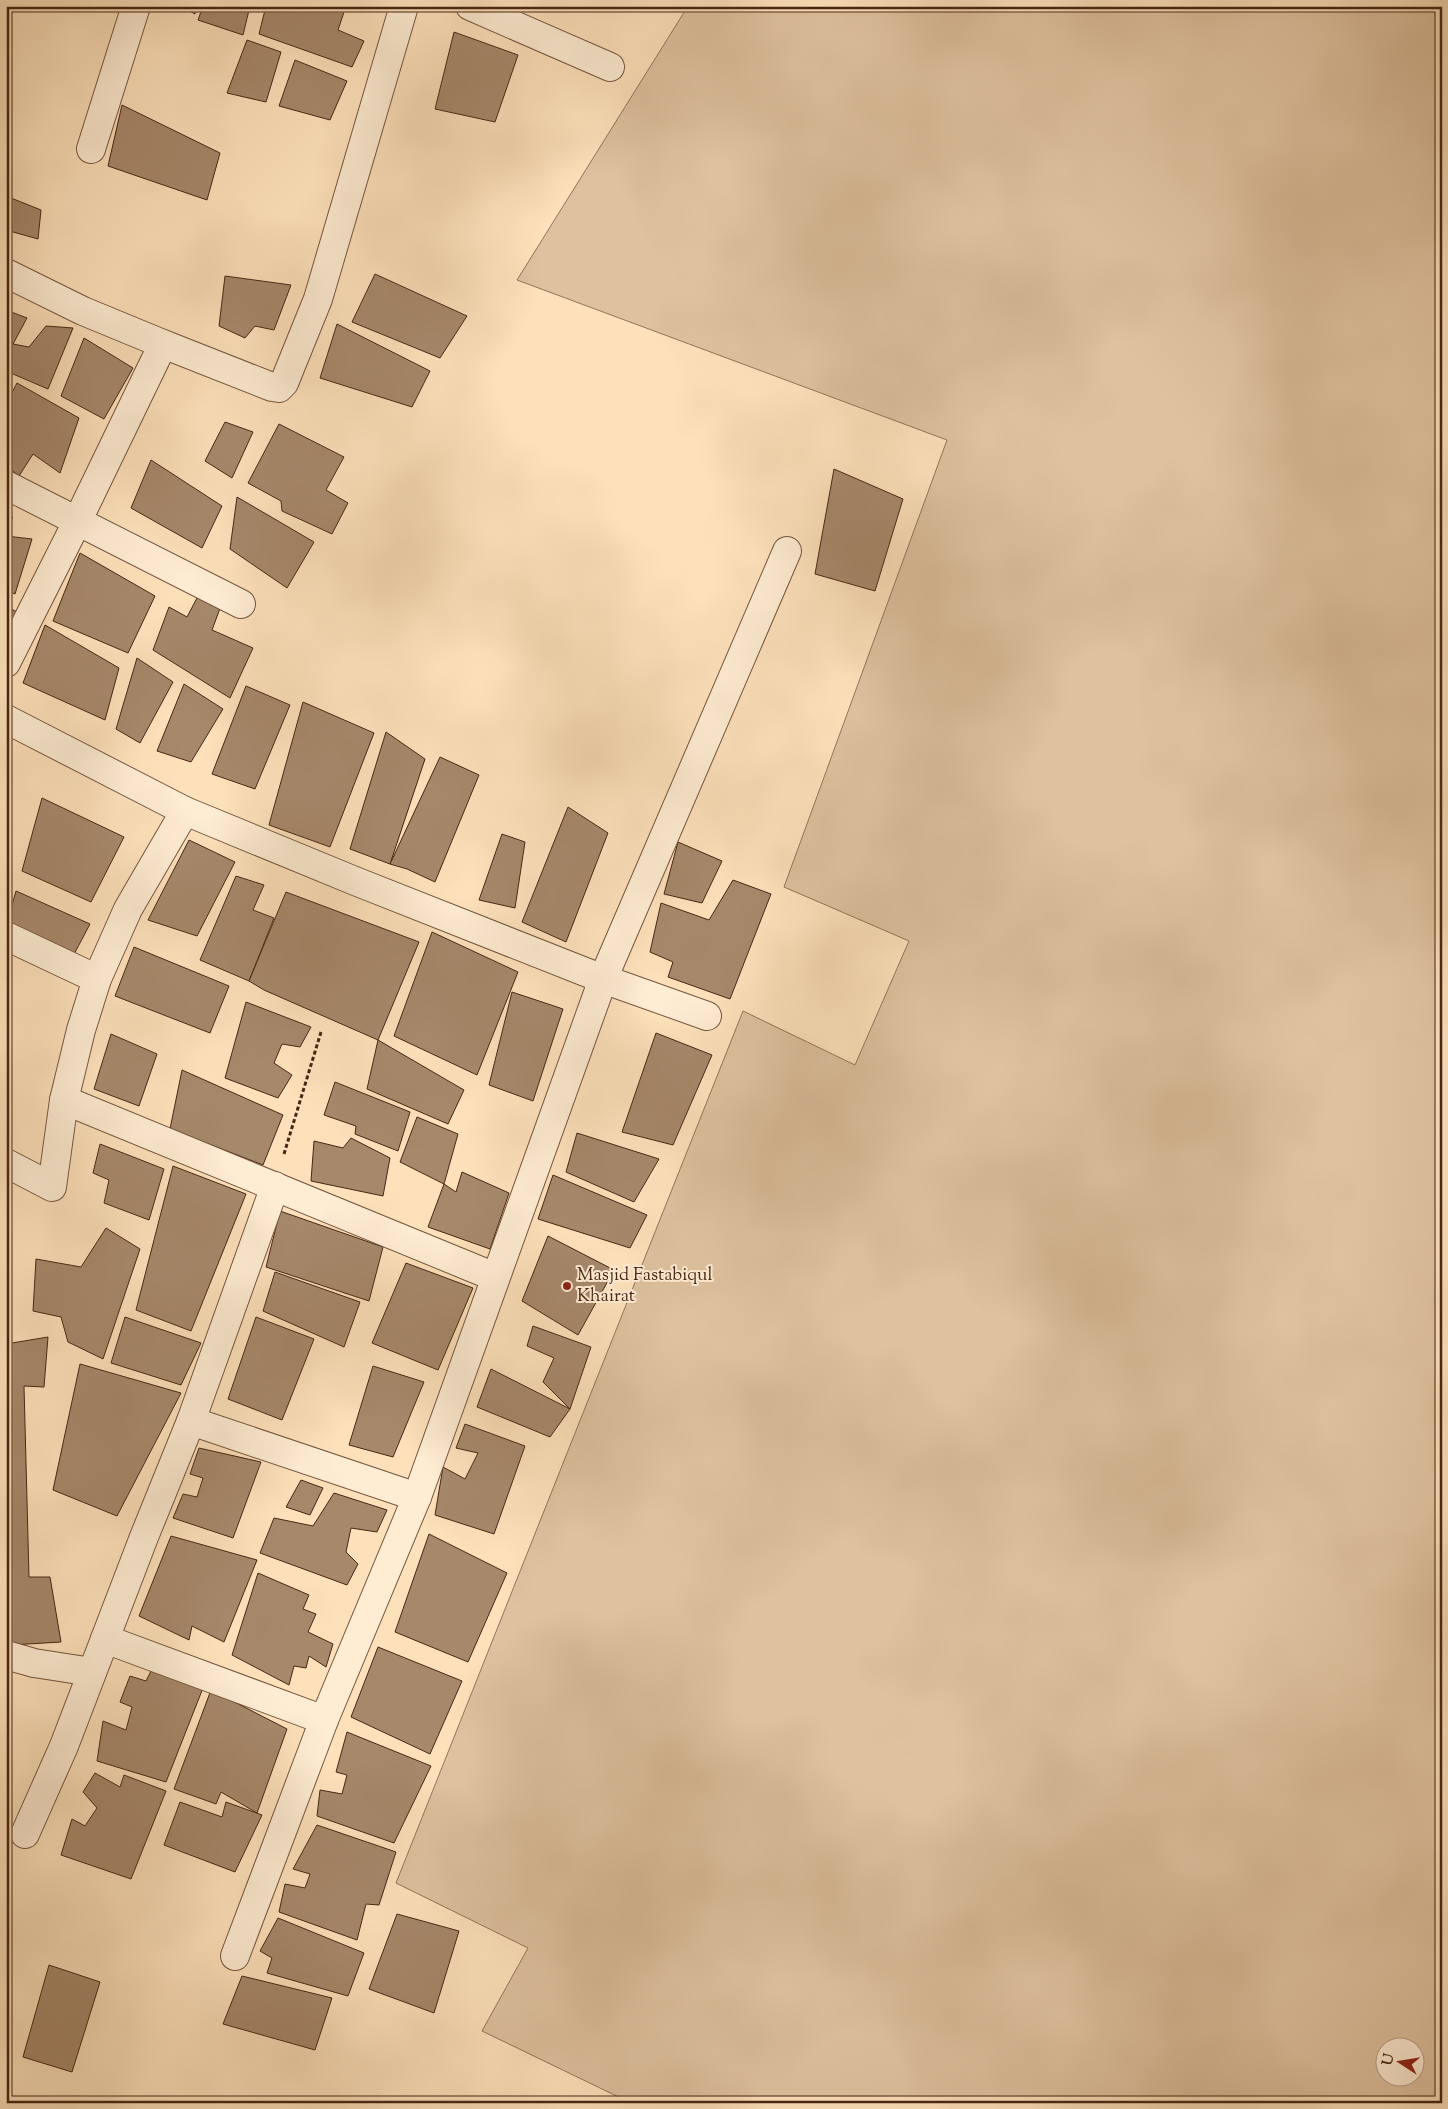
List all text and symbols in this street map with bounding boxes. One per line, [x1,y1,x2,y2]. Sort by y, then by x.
place label: Masjid Fastabiqul Khairat [577,1263,713,1310]
marker: Masjid Fastabiqul Khairat [561,1280,573,1292]
north arrow [1376,2036,1426,2086]
text: U [1378,2051,1400,2067]

